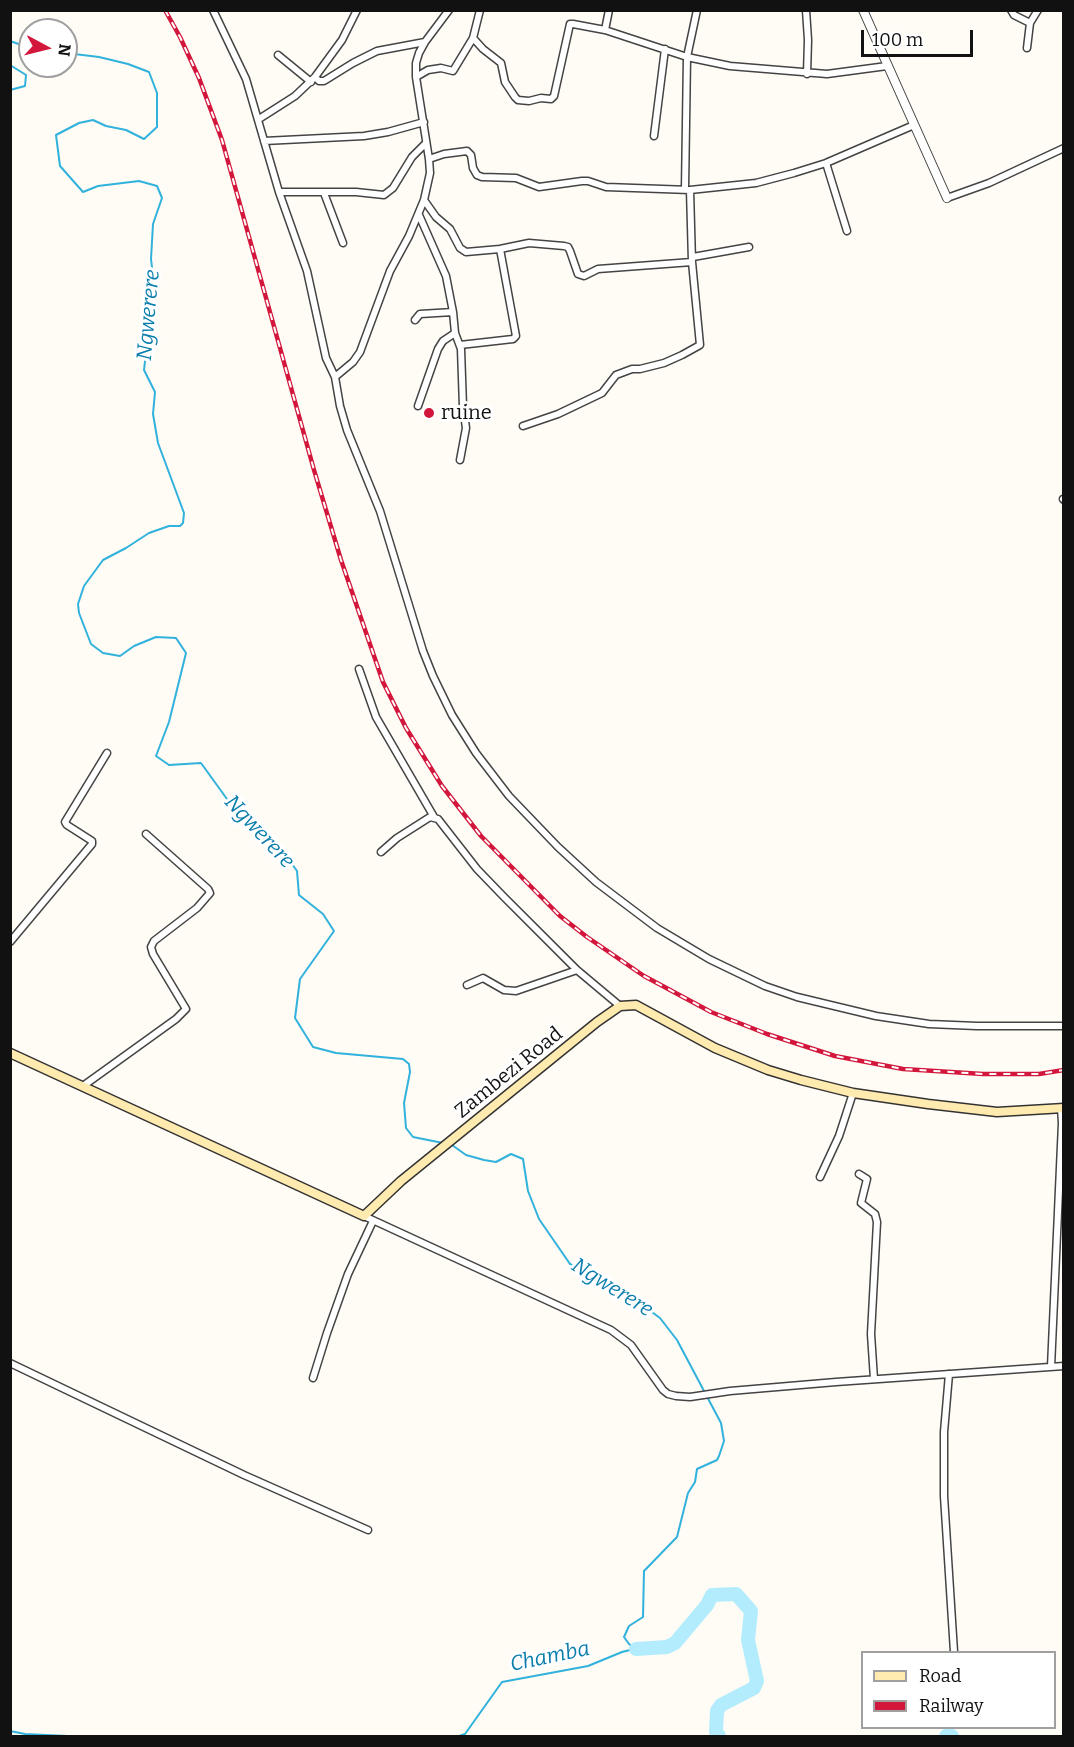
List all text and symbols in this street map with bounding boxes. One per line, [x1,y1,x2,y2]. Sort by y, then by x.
north arrow [18,18,78,78]
scale bar [864,18,976,56]
text: 100 m [872,29,923,51]
text: N [54,43,75,57]
water label: Ngwerere [132,269,166,361]
place label: ruine [441,401,492,425]
marker: ruine [422,406,436,420]
water label: Ngwerere [219,790,299,874]
street label: Zambezi Road [450,1022,568,1124]
water label: Ngwerere [567,1253,657,1323]
water label: Chamba [508,1636,592,1678]
legend [861,1651,1056,1729]
text: Road [919,1665,961,1687]
text: Railway [919,1695,983,1717]

